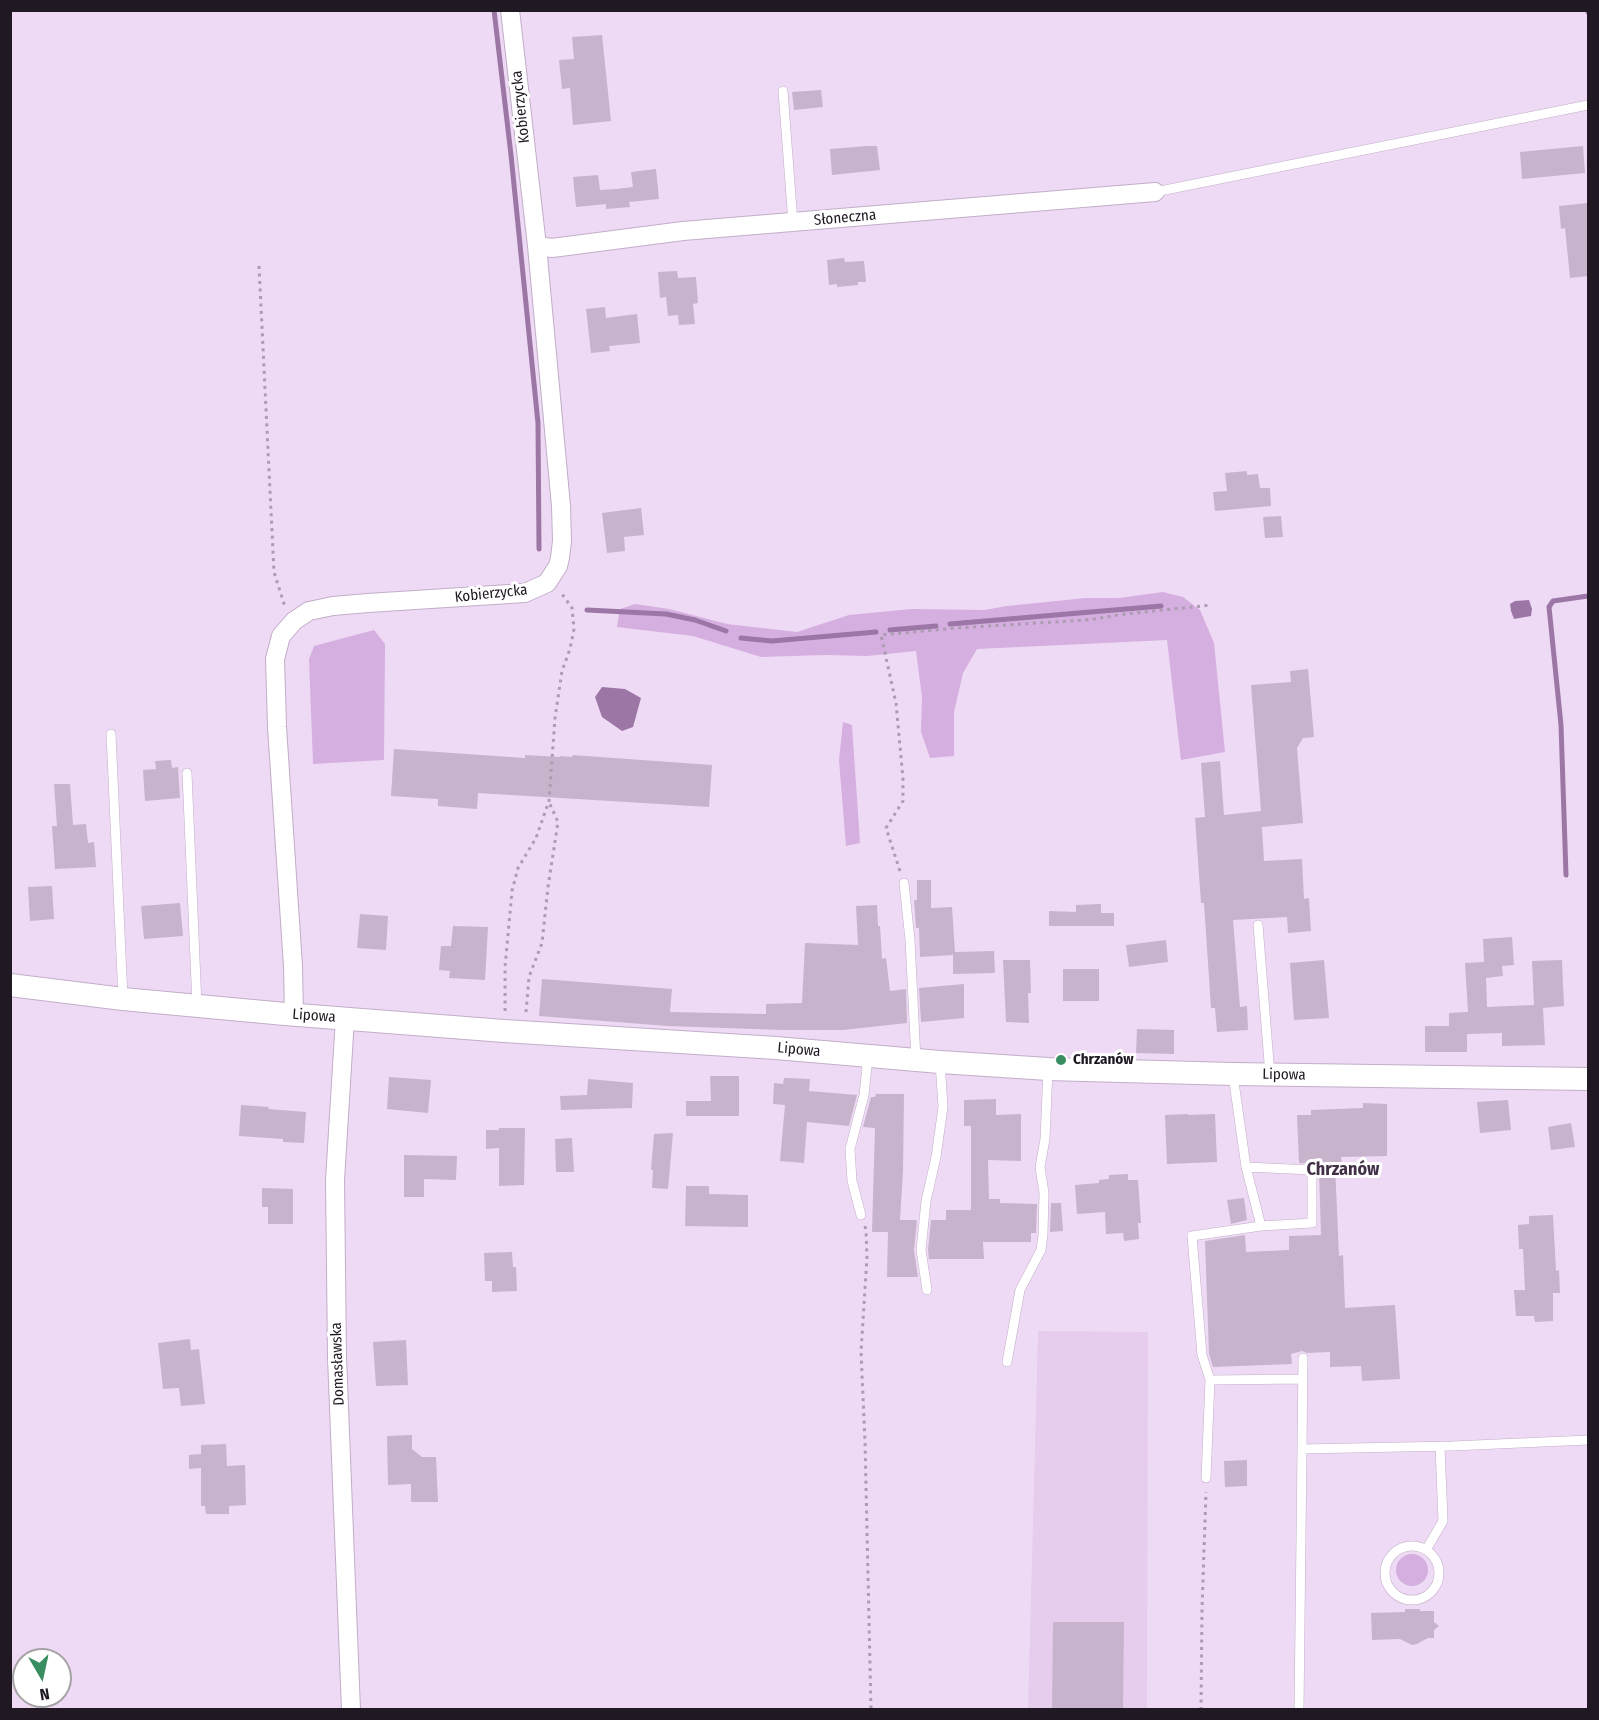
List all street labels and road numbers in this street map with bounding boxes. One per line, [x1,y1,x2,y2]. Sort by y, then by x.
street label: Kobierzycka [508,70,534,144]
street label: Słoneczna [813,206,877,230]
street label: Kobierzycka [454,581,528,607]
street label: Lipowa [292,1006,336,1026]
street label: Lipowa [777,1039,821,1061]
street label: Lipowa [1262,1066,1306,1084]
street label: Domasławska [328,1322,348,1406]

